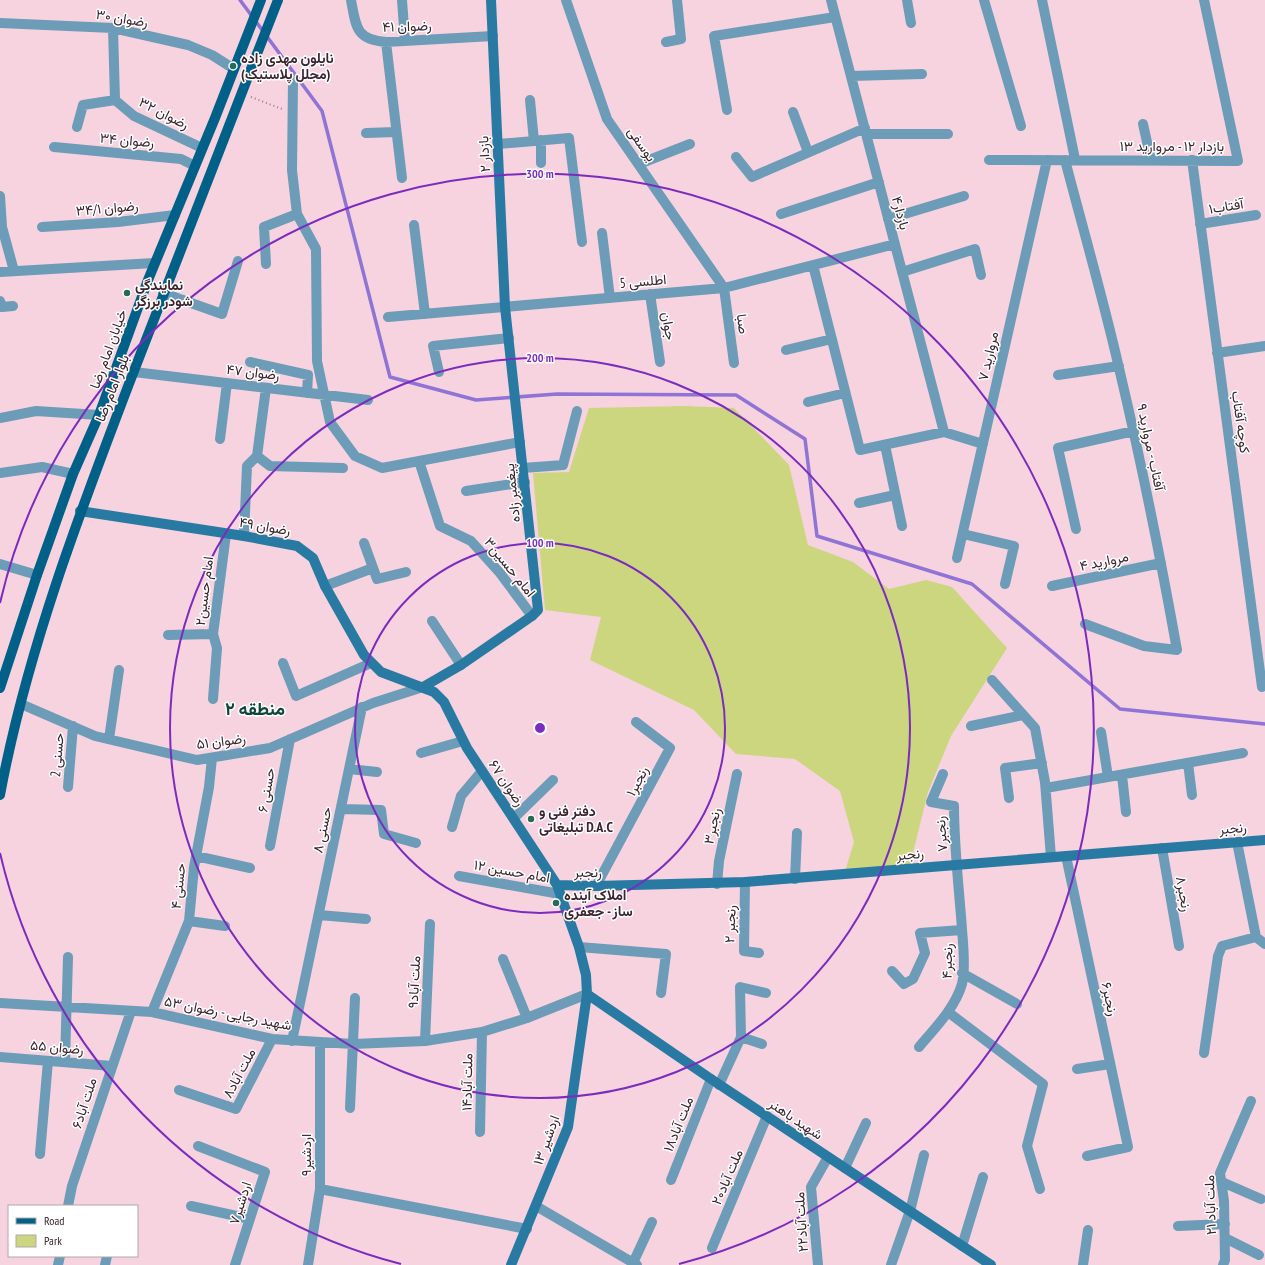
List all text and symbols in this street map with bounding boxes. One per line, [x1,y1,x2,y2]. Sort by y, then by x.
street label: رضوان ۳۰ [95,5,150,31]
street label: رضوان ۴۱ [382,16,432,36]
place label: نایلون مهدی زاده (مجلل پلاستیک) [241,49,334,84]
marker: نایلون مهدی زاده (مجلل پلاستیک) [228,61,238,71]
street label: رضوان ۳۲ [136,93,192,133]
street label: یوسفی [624,123,660,165]
street label: رضوان ۳۴ [99,129,155,151]
street label: بازدار ۲ [474,135,494,173]
street label: بازدار ۱۲ - مروارید ۱۳ [1120,137,1224,155]
text: 300 m [526,166,554,181]
street label: بازدار۴ [888,194,914,232]
street label: آفتاب۱ [1207,194,1246,218]
street label: رضوان ۳۴/۱ [75,196,139,220]
street label: اطلسی 5 [619,270,667,292]
place label: نمایندگی شودر برزگر [134,276,193,310]
marker: نمایندگی شودر برزگر [122,288,132,298]
street label: خیابان امام رضا [85,307,131,391]
street label: جوان [658,311,680,341]
street label: صبا [733,313,753,335]
street label: مروارید ۷ [974,330,1002,382]
text: 200 m [526,350,554,365]
street label: بلوار امام رضا [91,352,133,424]
street label: رضوان ۴۷ [225,360,281,384]
street label: کوچه آفتاب [1227,390,1254,455]
street label: آفتاب - مروارید ۹ [1133,402,1169,494]
street label: پیغمبر زاده [500,462,525,524]
street label: رضوان ۴۹ [238,513,292,539]
street label: امام حسین۳ [480,533,540,601]
text: 100 m [526,535,554,550]
street label: مروارید ۴ [1078,547,1130,575]
street label: امام حسین۲ [191,555,217,627]
district label: منطقه ۲ [225,697,285,720]
centre of rings [533,721,547,735]
street label: رضوان ۵۱ [195,729,247,753]
street label: حسنی 2 [46,732,68,778]
street label: رضوان ۶۷ [485,756,529,810]
street label: رنجبر۱ [622,763,652,799]
street label: حسنی ۶ [253,766,279,814]
place label: دفتر فنی و تبلیغاتی D.A.C [539,802,613,836]
street label: حسنی ۸ [308,806,336,854]
street label: رنجبر۳ [699,806,725,846]
marker: دفتر فنی و تبلیغاتی D.A.C [526,814,536,824]
street label: رنجبر۷ [931,815,951,853]
street label: رنجبر [1218,818,1248,838]
street label: رنجبر [894,844,925,864]
street label: امام حسین ۱۲ [473,855,551,887]
street label: حسنی ۴ [167,862,189,910]
street label: رنجبر [573,863,602,881]
street label: رنجبر۸ [1172,875,1196,913]
place label: املاک آینده ساز - جعفری [564,886,633,920]
marker: املاک آینده ساز - جعفری [551,898,561,908]
street label: رنجبر ۲ [720,905,740,943]
street label: رنجبر۴ [937,943,957,979]
street label: ملت آباد۹ [404,955,424,1009]
street label: رنجبر۶ [1098,980,1122,1018]
street label: شهید رجایی - رضوان ۵۳ [163,992,293,1034]
street label: رضوان ۵۵ [29,1036,85,1058]
street label: ملت آباد۸ [218,1045,260,1101]
street label: ملت آباد۱۴ [457,1053,477,1111]
street label: ملت آباد۶ [67,1075,101,1131]
street label: ملت آباد۱۸ [659,1094,697,1154]
street label: شهید باهنر [765,1094,826,1144]
street label: اردشیر ۱۳ [529,1113,563,1167]
street label: اردشیر۹ [297,1134,315,1176]
street label: ملت آباد۲۰ [707,1146,747,1208]
street label: ملت آباد ۲۱ [1200,1175,1220,1235]
street label: اردشیر۷ [225,1179,255,1227]
street label: ملت آباد۲۲ [790,1191,812,1253]
legend [8,1205,138,1257]
text: Road [44,1213,64,1228]
text: Park [44,1233,62,1248]

